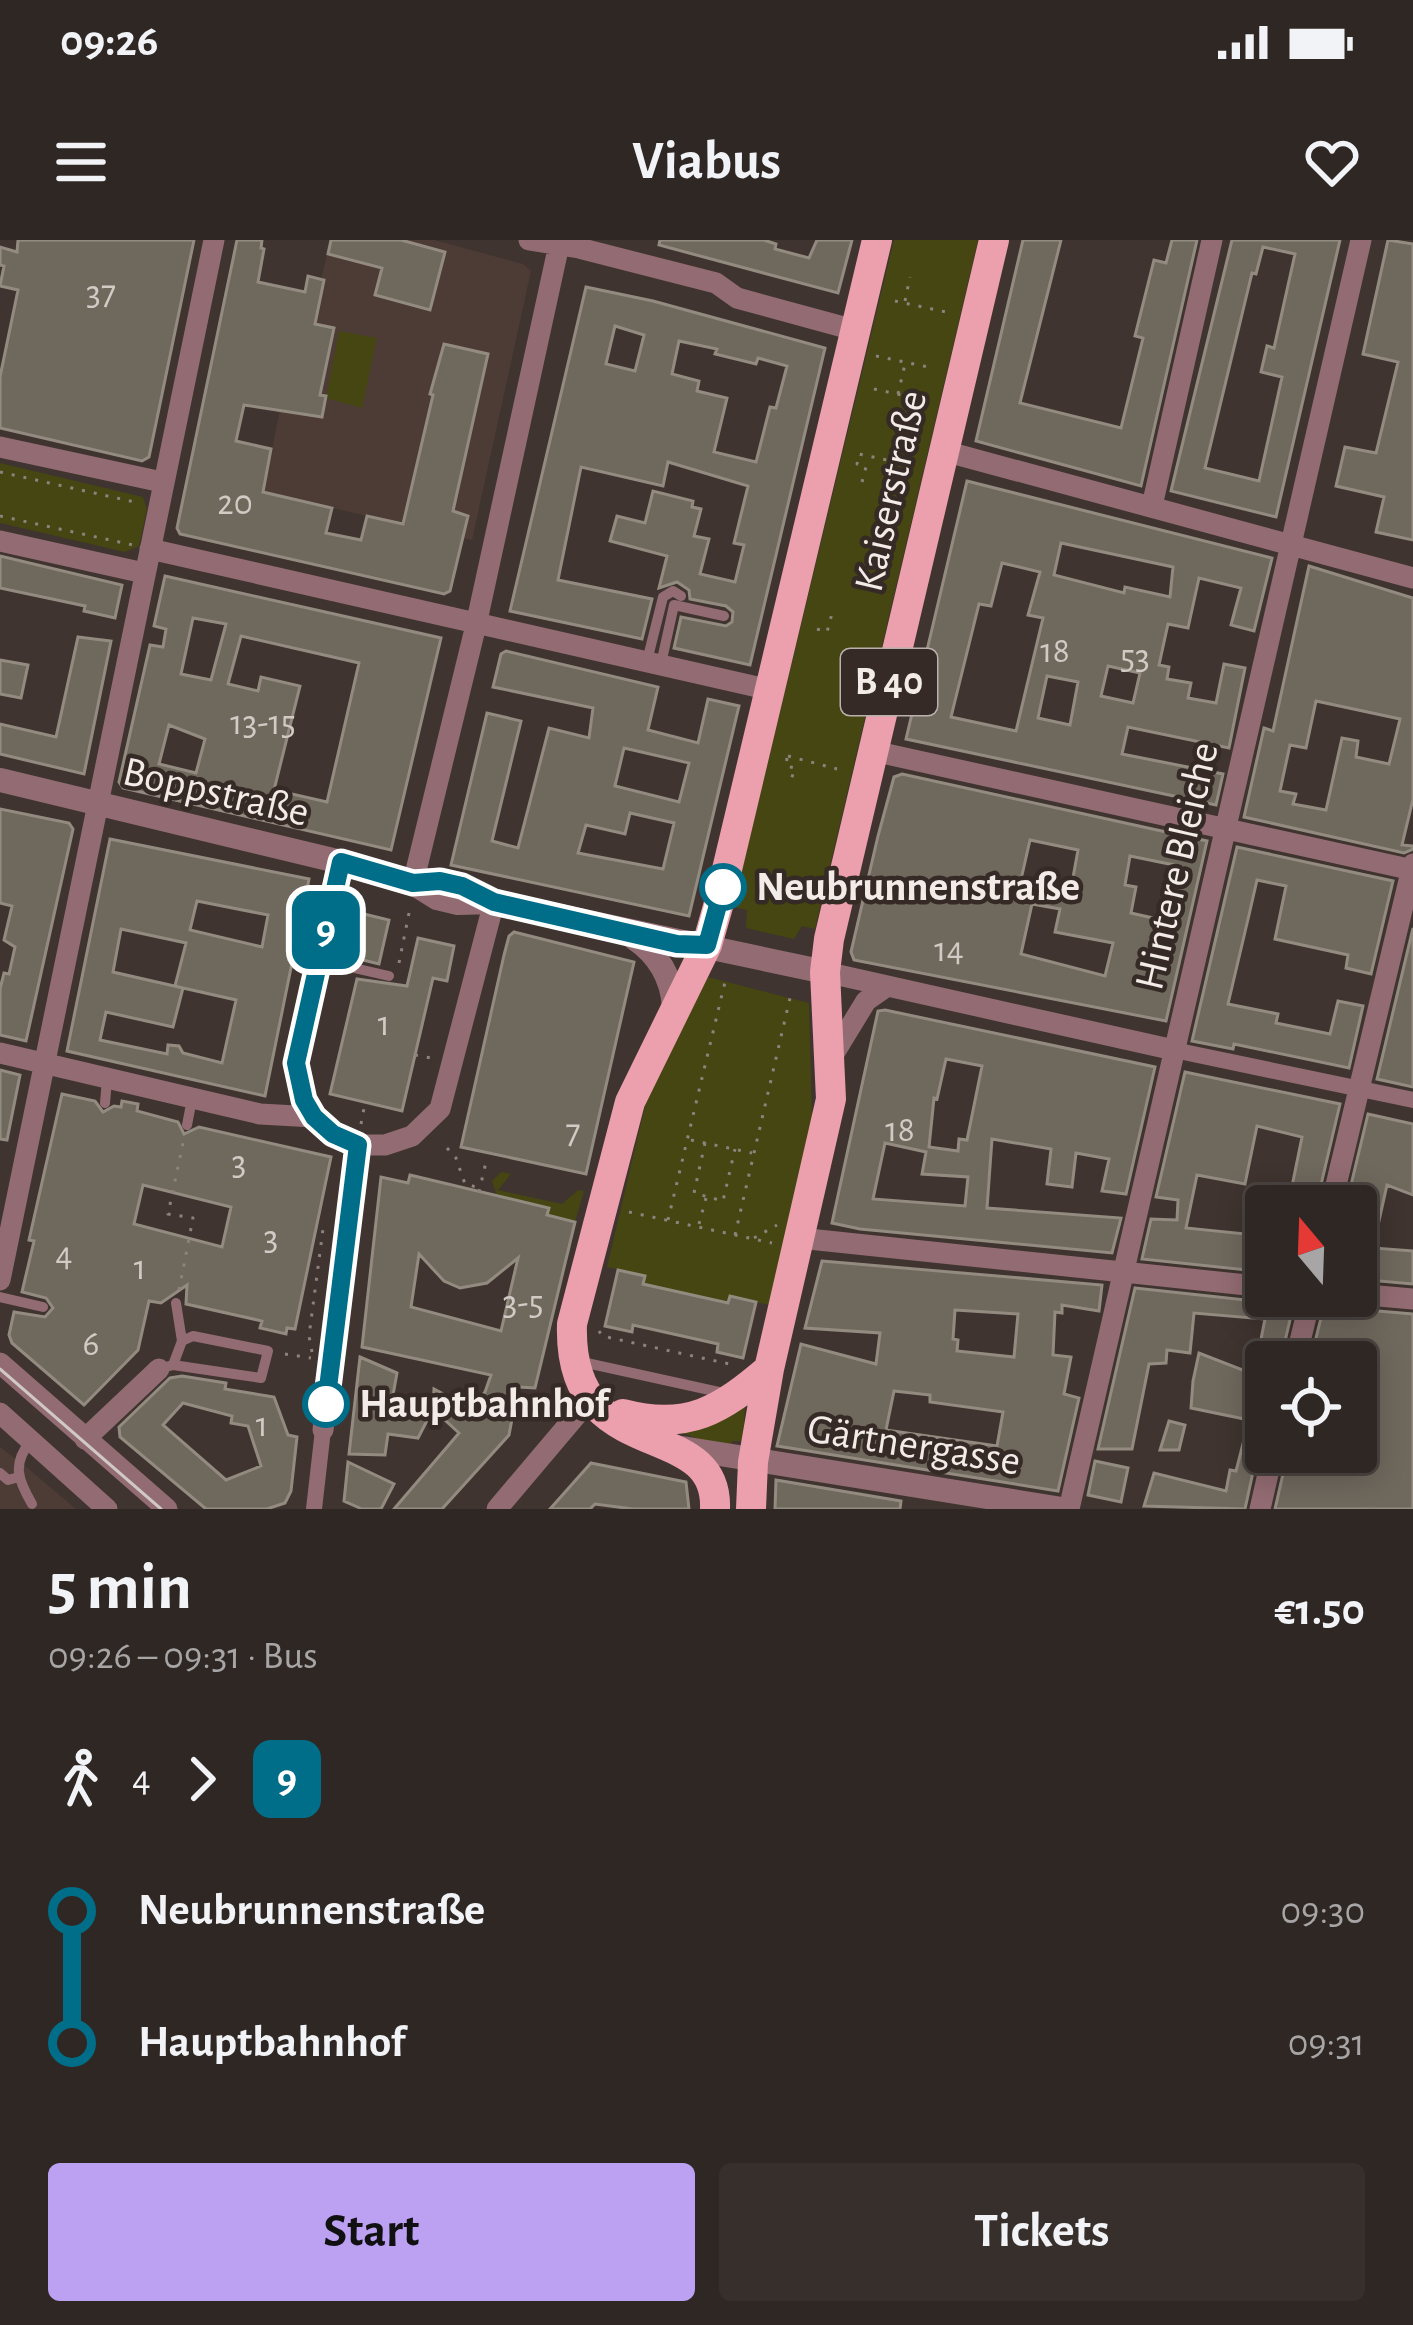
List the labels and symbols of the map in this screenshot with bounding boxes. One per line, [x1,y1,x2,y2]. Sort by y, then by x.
house number: 37 [86,275,116,311]
street label: Kaiserstraße [848,387,934,595]
house number: 20 [217,485,253,521]
house number: 18 [1040,633,1070,669]
house number: 53 [1120,639,1150,675]
road number: B 40 [841,649,937,715]
house number: 13-15 [230,705,296,741]
street label: Hintere Bleiche [1128,738,1226,994]
street label: Boppstraße [119,750,313,834]
marker: Neubrunnenstraße [701,865,745,909]
place label: Neubrunnenstraße [756,866,1080,908]
line badge: 9 [287,891,365,969]
house number: 14 [934,932,964,968]
house number: 1 [378,1006,390,1042]
house number: 18 [885,1112,915,1148]
house number: 7 [565,1114,581,1150]
house number: 3 [232,1145,246,1181]
north arrow [1245,1185,1377,1317]
house number: 3 [264,1220,278,1256]
house number: 4 [55,1237,73,1273]
house number: 1 [134,1250,146,1286]
house number: 3-5 [503,1285,543,1321]
house number: 6 [83,1326,99,1362]
marker: Hauptbahnhof [304,1382,348,1426]
place label: Hauptbahnhof [359,1383,611,1425]
house number: 1 [256,1407,268,1443]
street label: Gärtnergasse [804,1407,1024,1483]

